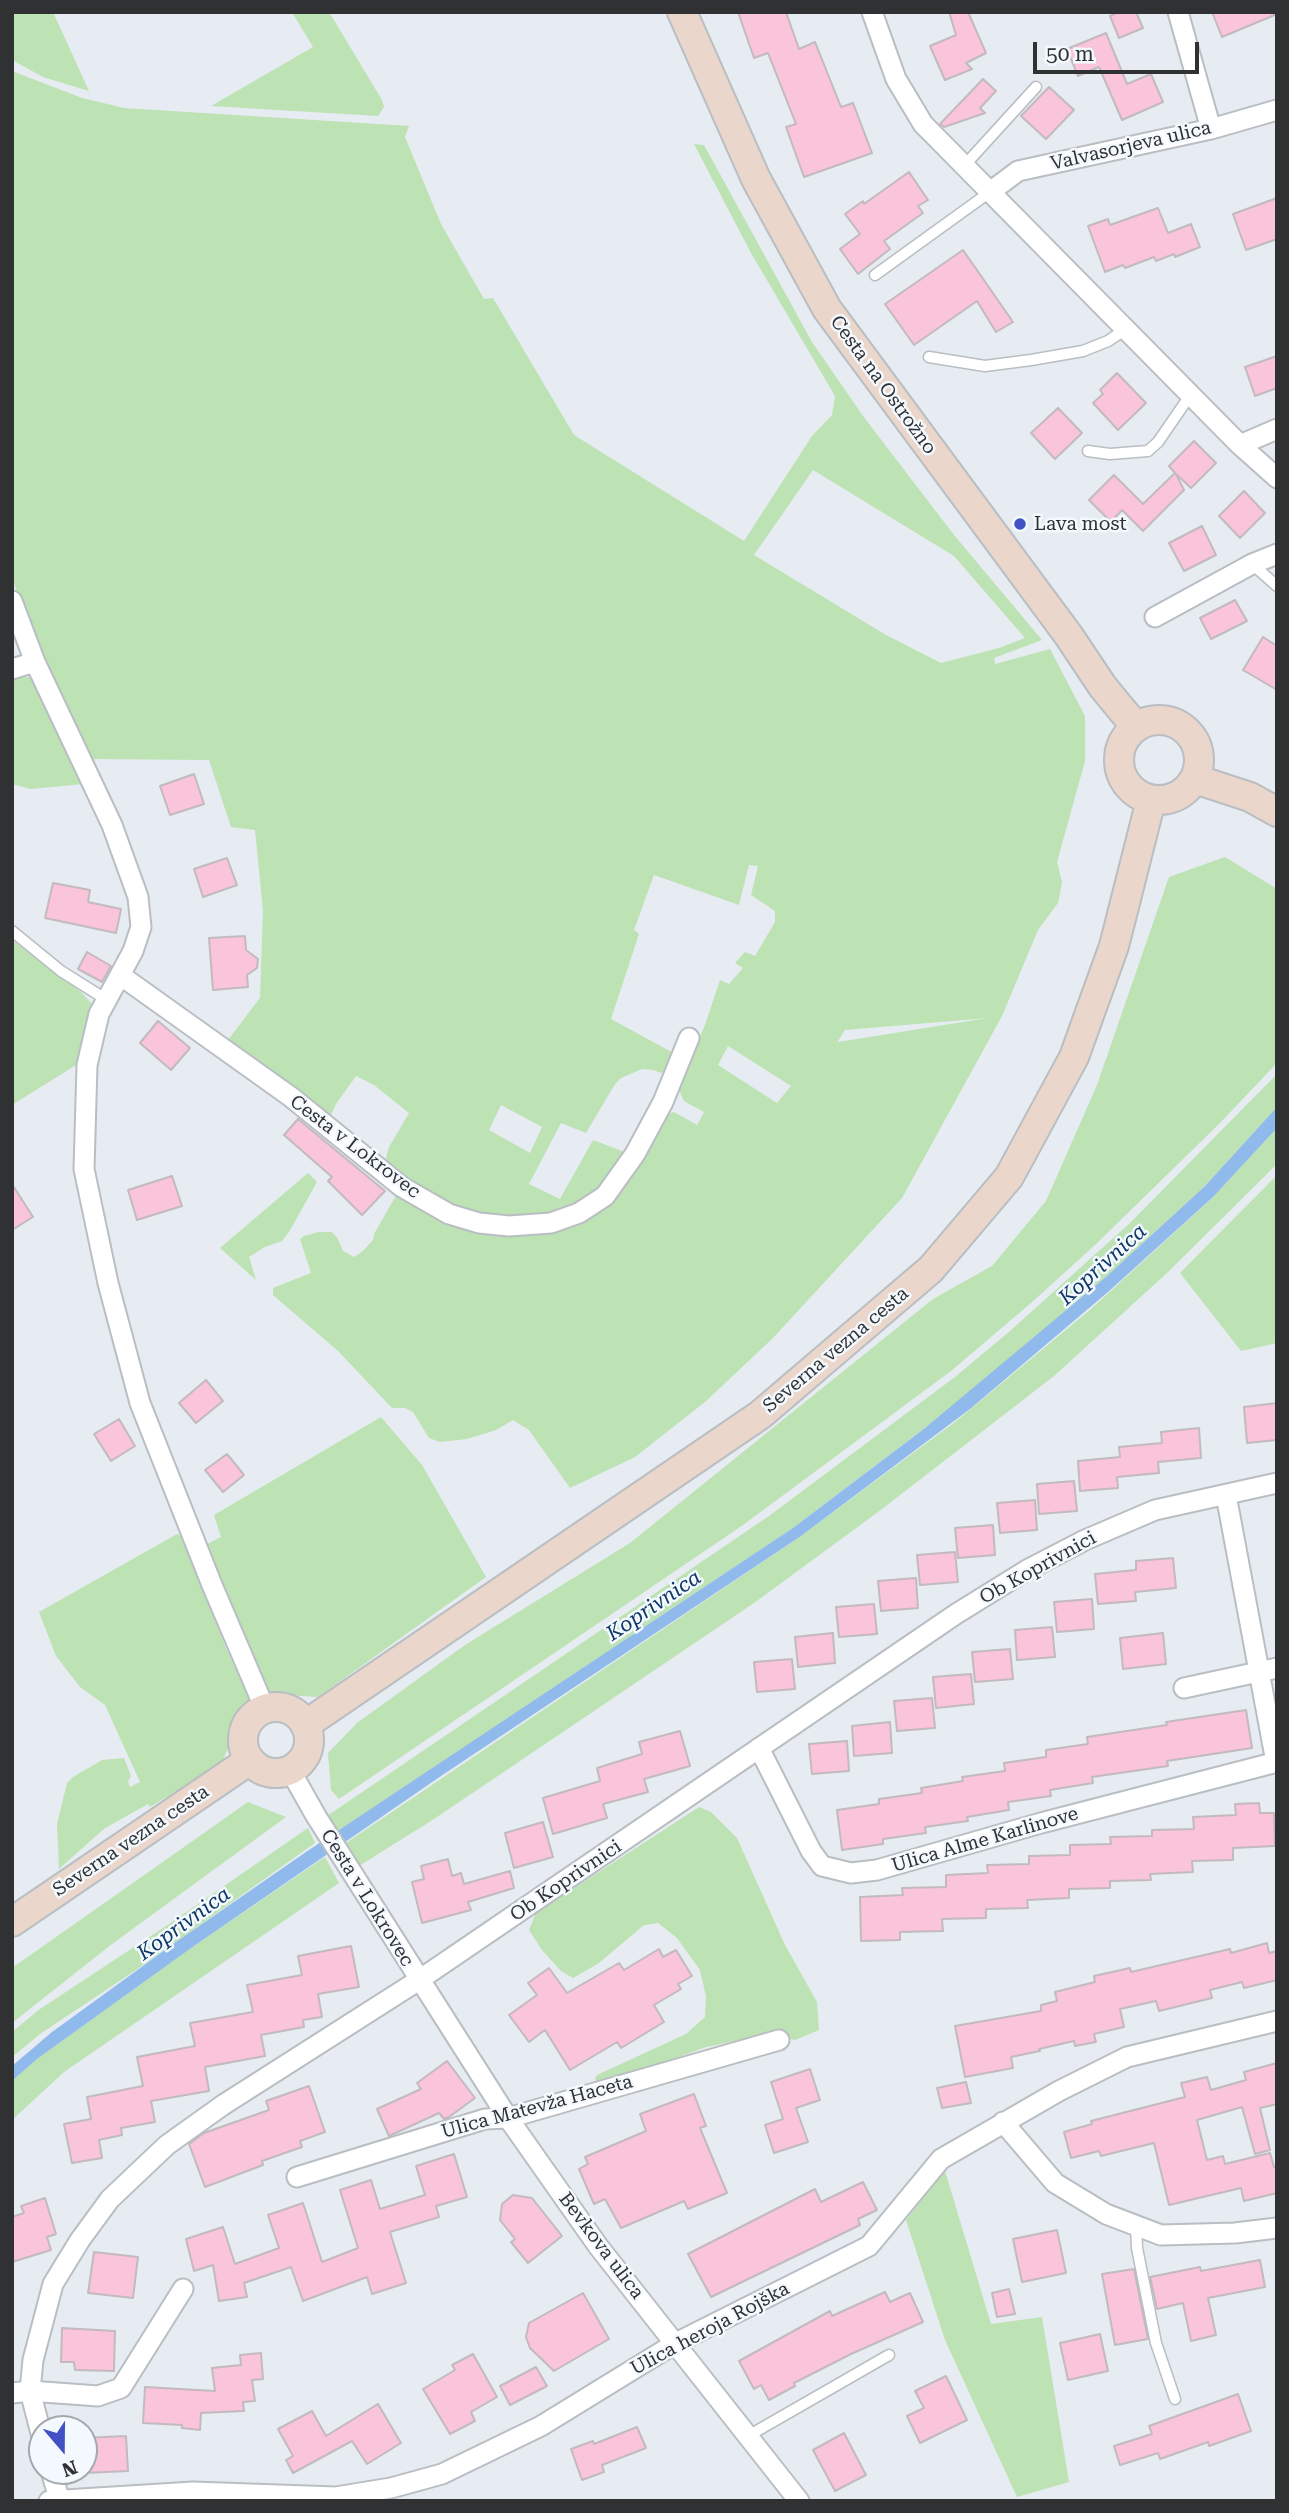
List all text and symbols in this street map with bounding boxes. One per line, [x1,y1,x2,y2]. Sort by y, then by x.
scale bar [1037,28,1203,72]
text: 50 m [1046,42,1094,66]
street label: Valvasorjeva ulica [1049,116,1213,176]
street label: Cesta na Ostrožno [825,311,941,459]
place label: Lava most [1034,513,1127,535]
marker: Lava most [1012,516,1028,532]
street label: Cesta v Lokrovec [285,1091,425,1203]
water label: Koprivnica [1054,1219,1152,1311]
street label: Severna vezna cesta [759,1282,913,1418]
street label: Ob Koprivnici [976,1527,1100,1609]
water label: Koprivnica [602,1565,706,1647]
street label: Severna vezna cesta [49,1780,213,1902]
street label: Ulica Alme Karlinove [889,1802,1081,1878]
street label: Cesta v Lokrovec [316,1825,418,1971]
street label: Ob Koprivnici [506,1835,626,1927]
water label: Koprivnica [133,1882,235,1966]
street label: Ulica Matevža Haceta [439,2070,635,2144]
street label: Bevkova ulica [554,2188,648,2304]
street label: Ulica heroja Rojška [627,2277,793,2381]
north arrow [28,2415,98,2485]
text: N [59,2455,80,2482]

